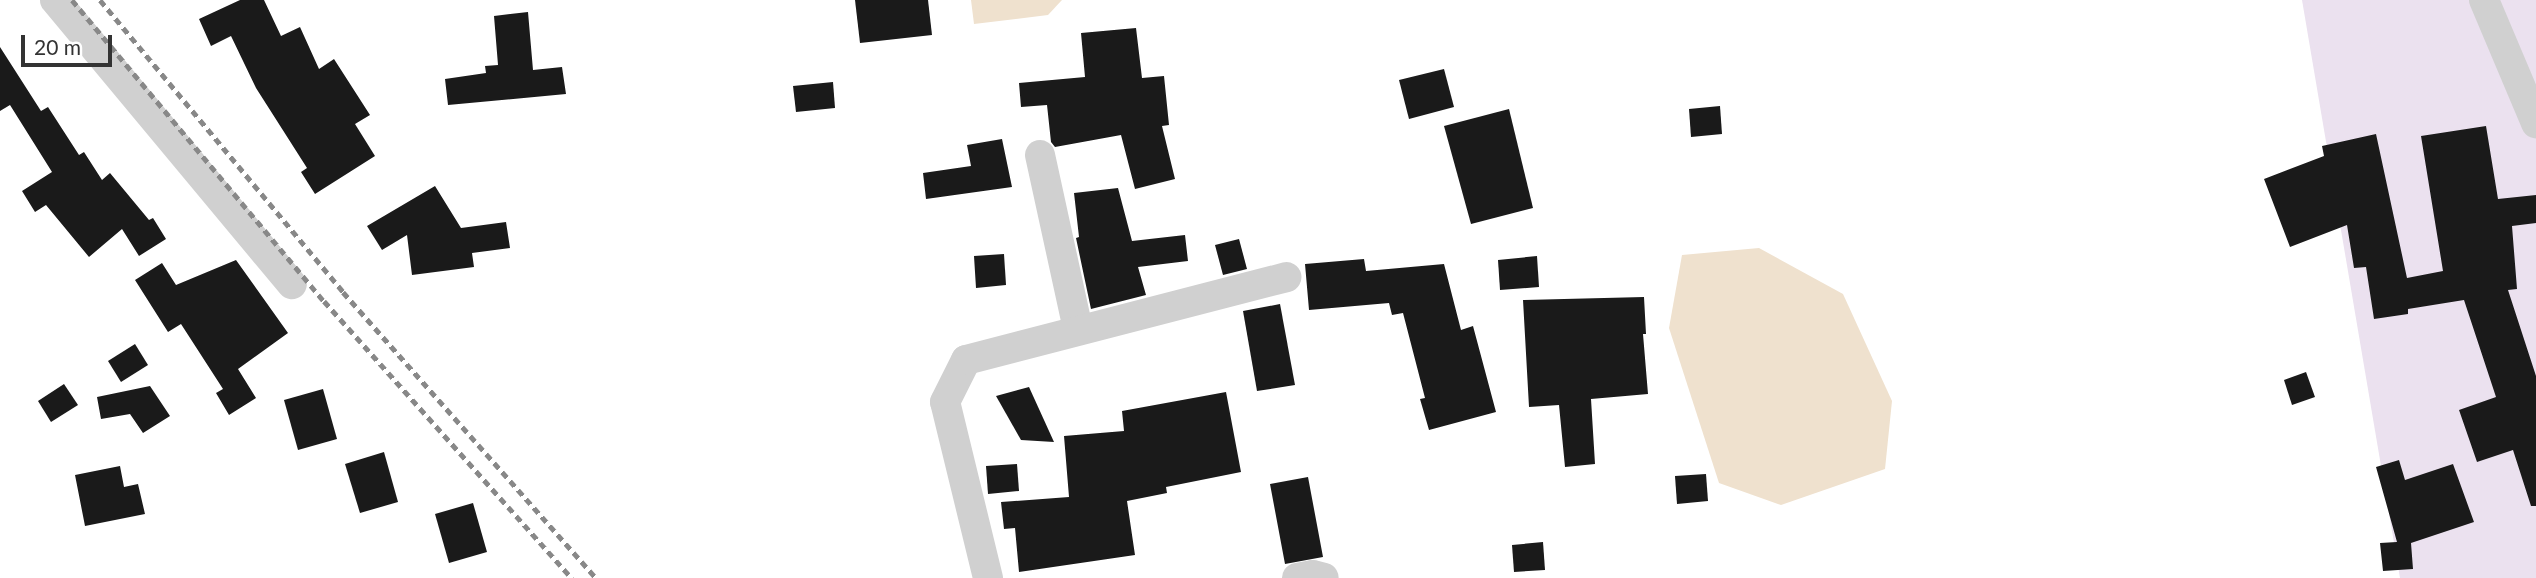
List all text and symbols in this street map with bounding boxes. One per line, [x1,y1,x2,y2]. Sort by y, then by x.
scale bar [24,21,116,65]
text: 20 m [34,34,81,59]

